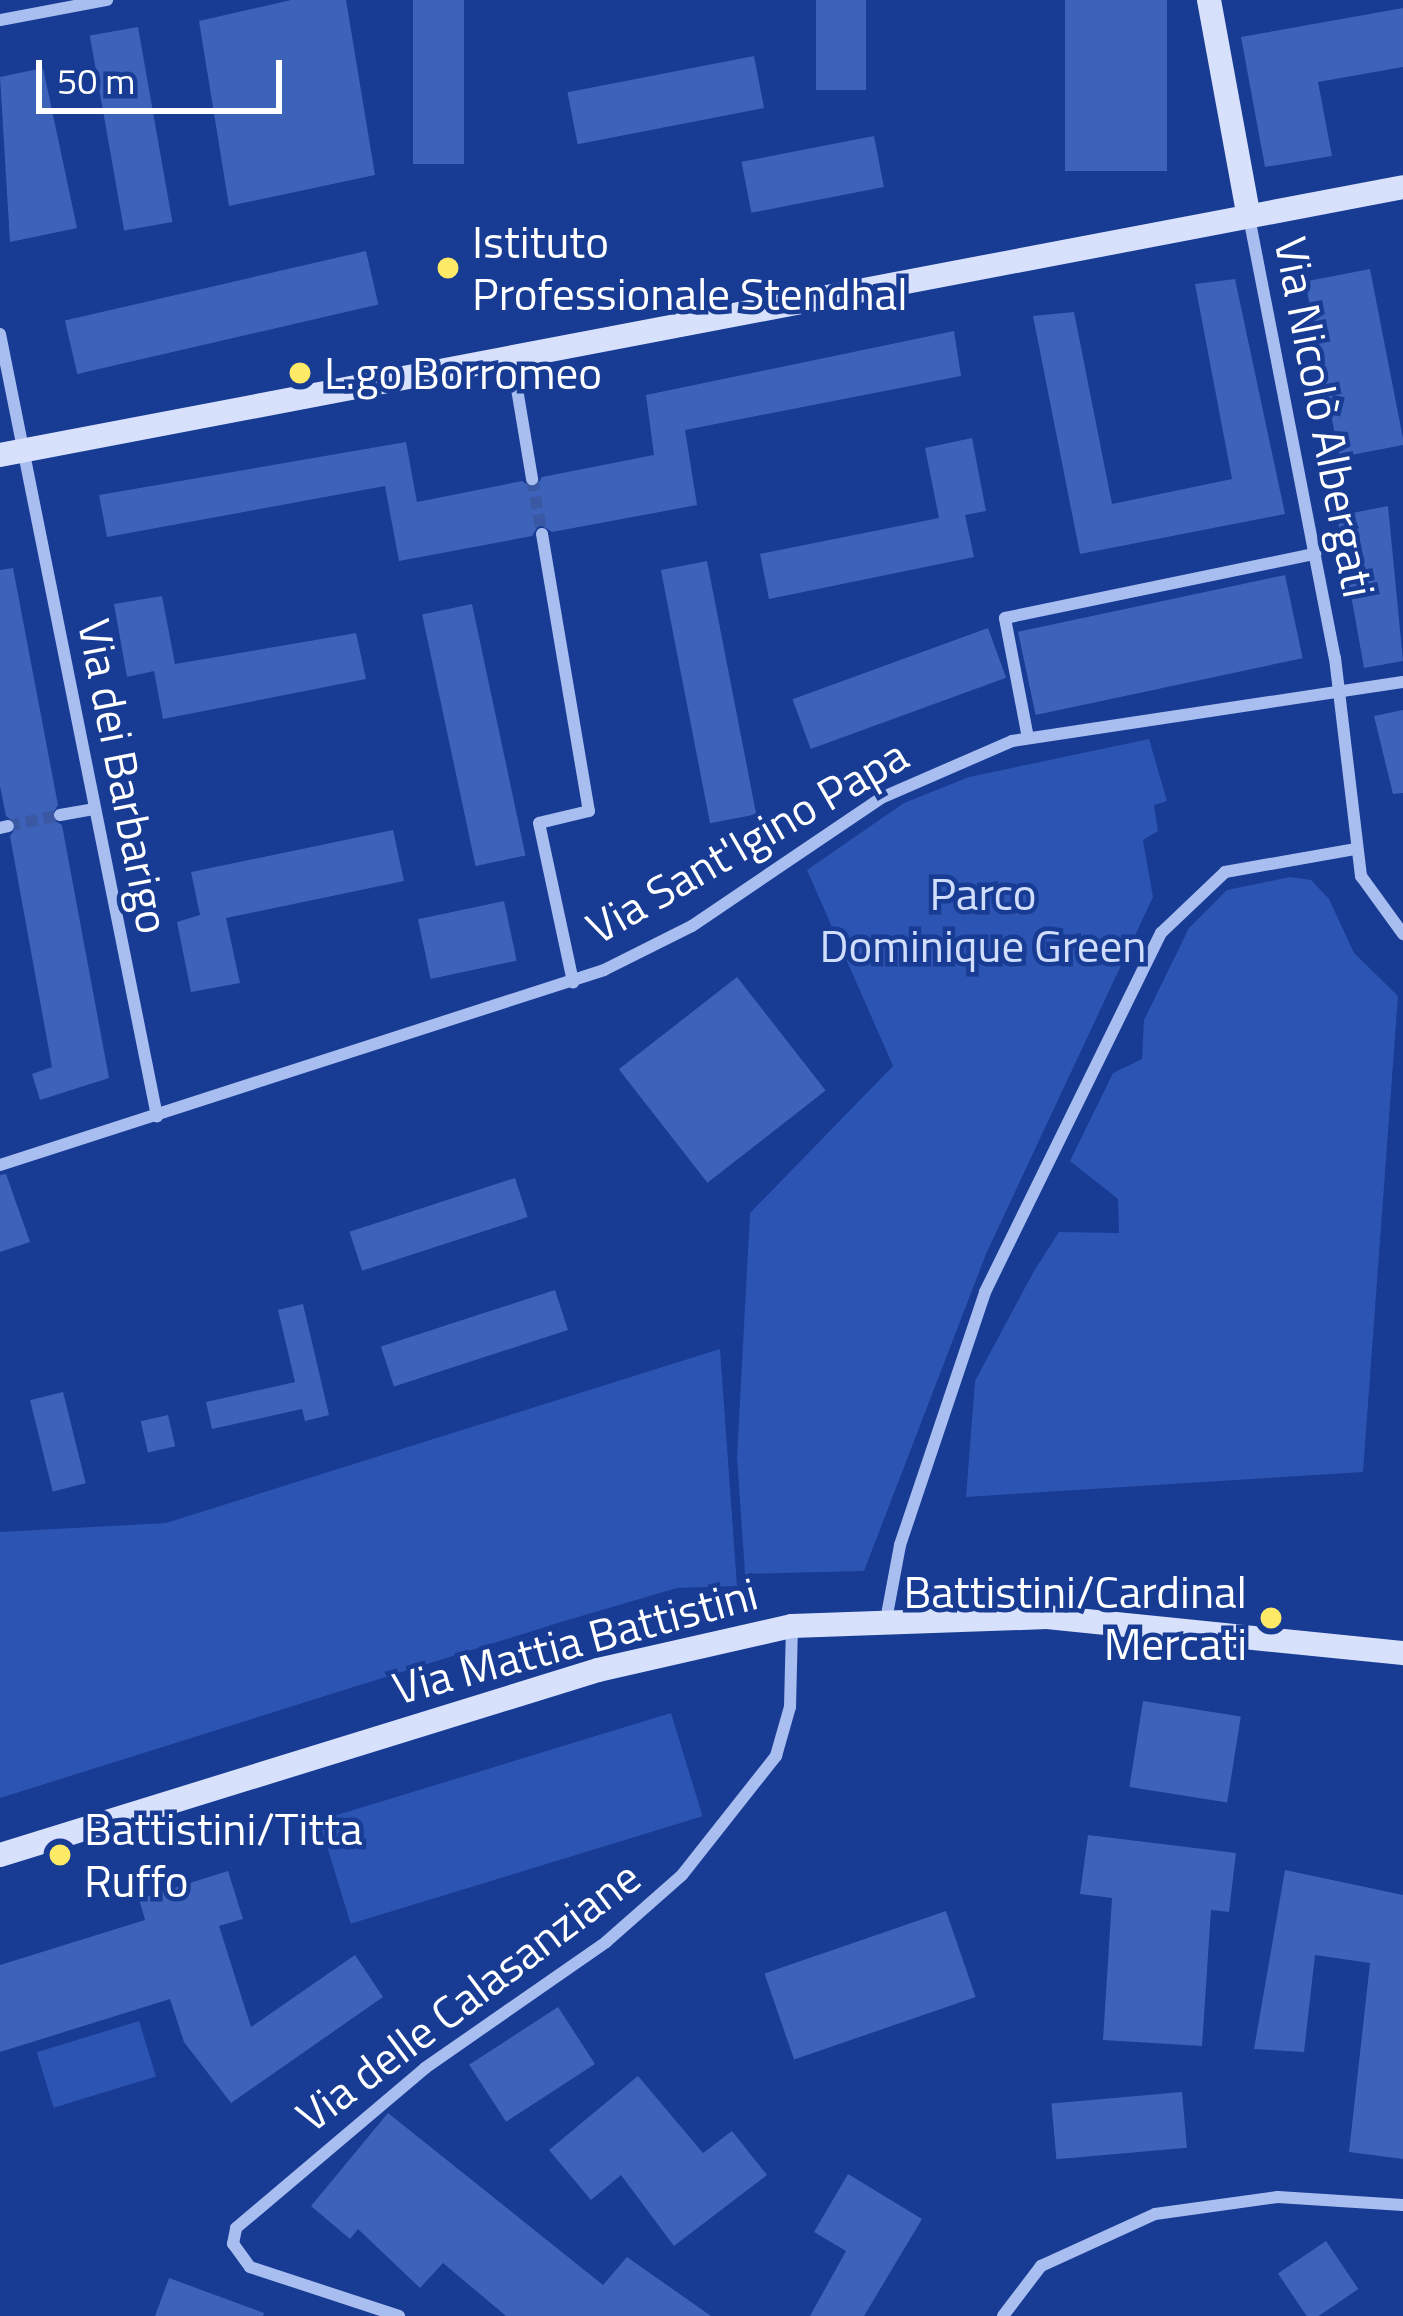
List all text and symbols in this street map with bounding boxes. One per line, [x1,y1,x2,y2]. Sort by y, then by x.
scale bar [42,36,288,110]
text: 50 m [57,53,135,108]
place label: Istituto Professionale Stendhal [472,215,908,321]
street label: Via Nicolò Albergati [1264,232,1386,602]
marker: Istituto Professionale Stendhal [435,255,461,281]
place label: L.go Borromeo [324,346,602,400]
marker: L.go Borromeo [287,360,313,386]
street label: Via dei Barbarigo [67,614,181,938]
street label: Via Sant'Igino Papa [577,727,917,955]
park label: Parco Dominique Green [820,867,1146,973]
place label: Battistini/Cardinal Mercati [904,1565,1247,1671]
street label: Via Mattia Battistini [387,1566,763,1716]
marker: Battistini/Cardinal Mercati [1258,1605,1284,1631]
place label: Battistini/Titta Ruffo [84,1802,363,1908]
marker: Battistini/Titta Ruffo [47,1842,73,1868]
street label: Via delle Calasanziane [286,1849,650,2143]

